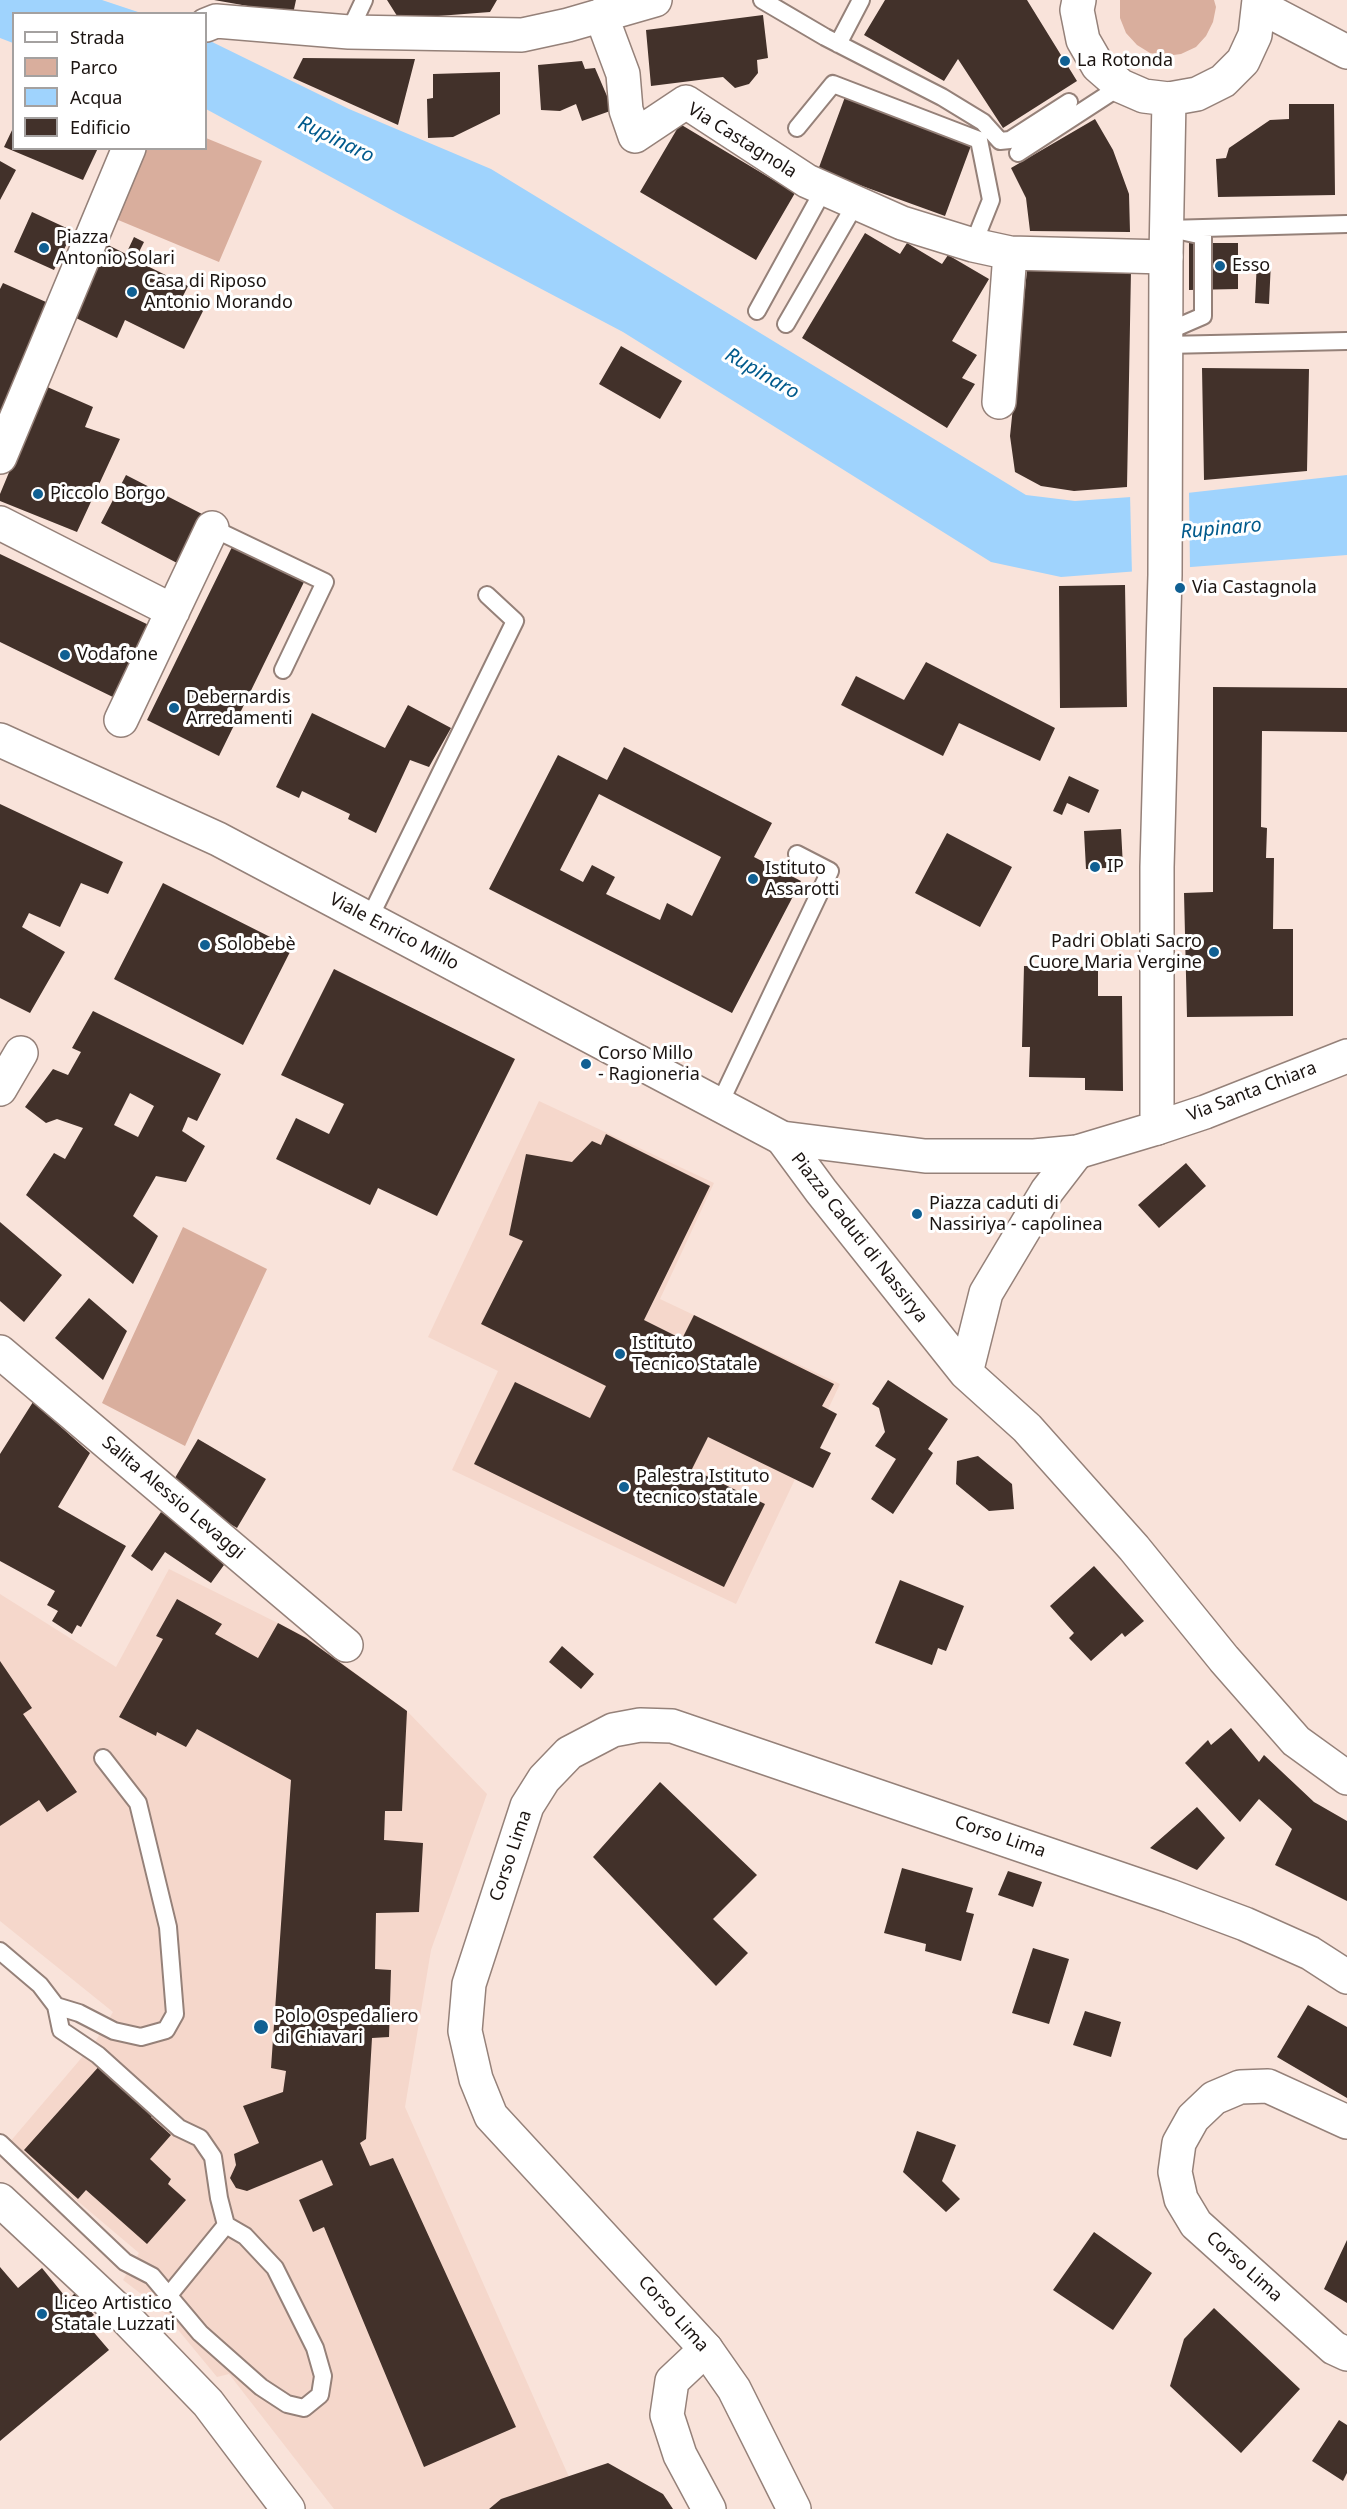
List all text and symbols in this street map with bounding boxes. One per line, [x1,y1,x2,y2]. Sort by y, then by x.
legend [12,12,207,150]
text: Strada [70,25,125,49]
place label: La Rotonda [1077,50,1173,72]
marker: La Rotonda [1058,54,1072,68]
text: Parco [70,55,118,79]
text: Acqua [70,85,122,109]
street label: Via Castagnola [683,99,801,183]
water label: Rupinaro [294,111,378,169]
text: Edificio [70,115,131,139]
place label: Piazza Antonio Solari [56,227,175,270]
marker: Piazza Antonio Solari [37,241,51,255]
place label: Esso [1232,255,1270,277]
marker: Esso [1213,259,1227,273]
place label: Casa di Riposo Antonio Morando [144,271,293,314]
marker: Casa di Riposo Antonio Morando [125,285,139,299]
water label: Rupinaro [721,343,803,405]
place label: Piccolo Borgo [50,483,166,505]
marker: Piccolo Borgo [31,487,45,501]
water label: Rupinaro [1179,513,1263,545]
place label: Via Castagnola [1192,577,1317,599]
marker: Via Castagnola [1173,581,1187,595]
place label: Vodafone [77,644,158,666]
marker: Vodafone [58,648,72,662]
place label: Debernardis Arredamenti [186,687,293,730]
marker: Debernardis Arredamenti [167,701,181,715]
place label: IP [1107,856,1124,878]
place label: Istituto Assarotti [765,858,839,900]
marker: IP [1088,860,1102,874]
marker: Istituto Assarotti [746,872,760,886]
street label: Viale Enrico Millo [326,889,462,975]
place label: Padri Oblati Sacro Cuore Maria Vergine [1029,931,1202,974]
place label: Solobebè [217,934,296,956]
marker: Solobebè [198,938,212,952]
marker: Padri Oblati Sacro Cuore Maria Vergine [1207,945,1221,959]
place label: Corso Millo - Ragioneria [598,1043,700,1086]
marker: Corso Millo - Ragioneria [579,1057,593,1071]
street label: Via Santa Chiara [1184,1057,1320,1127]
street label: Piazza Caduti di Nassirya [786,1149,932,1327]
place label: Piazza caduti di Nassiriya - capolinea [929,1193,1103,1236]
marker: Piazza caduti di Nassiriya - capolinea [910,1207,924,1221]
place label: Istituto Tecnico Statale [632,1333,757,1376]
marker: Istituto Tecnico Statale [613,1347,627,1361]
street label: Salita Alessio Levaggi [97,1432,249,1564]
place label: Palestra Istituto tecnico statale [636,1466,770,1508]
marker: Palestra Istituto tecnico statale [617,1480,631,1494]
street label: Corso Lima [485,1808,537,1904]
street label: Corso Lima [952,1811,1048,1863]
place label: Polo Ospedaliero di Chiavari [274,2006,418,2048]
marker: Polo Ospedaliero di Chiavari [252,2018,270,2036]
street label: Corso Lima [1202,2227,1286,2307]
street label: Corso Lima [633,2272,713,2356]
place label: Liceo Artistico Statale Luzzati [54,2293,175,2336]
marker: Liceo Artistico Statale Luzzati [35,2307,49,2321]

